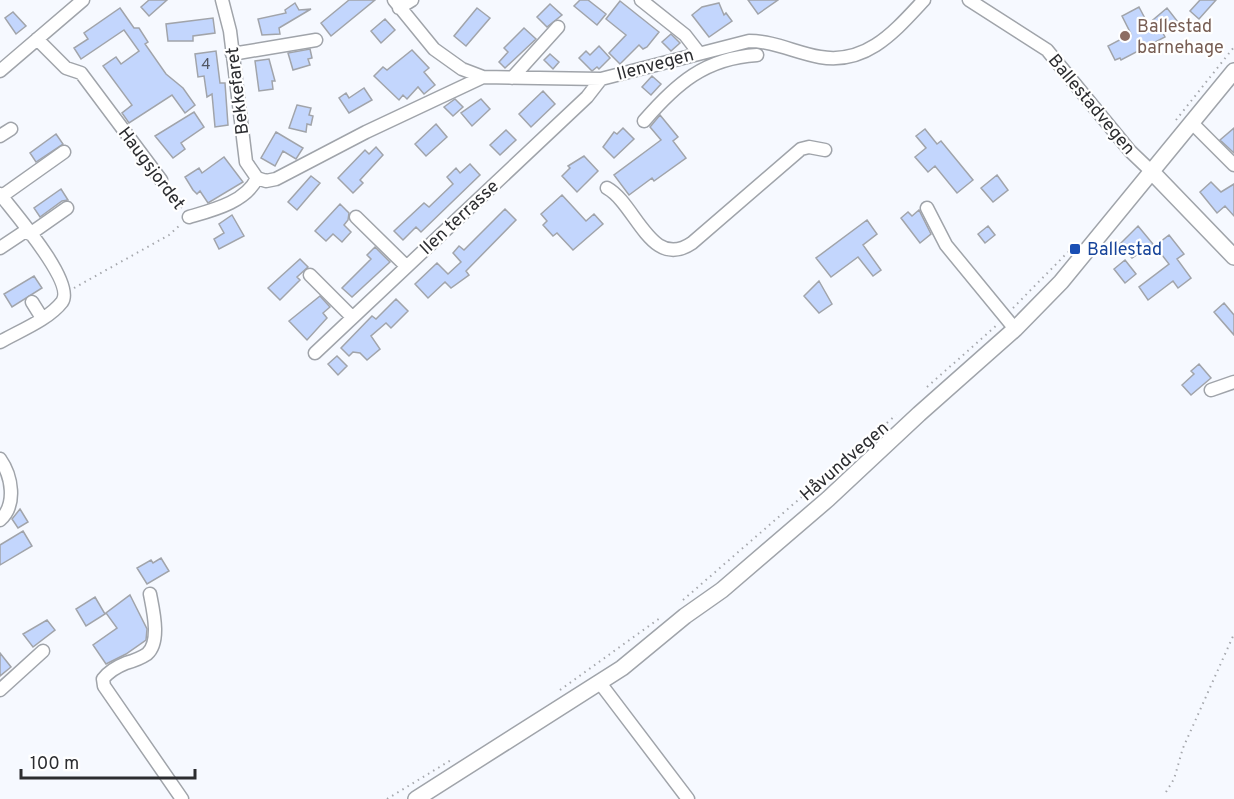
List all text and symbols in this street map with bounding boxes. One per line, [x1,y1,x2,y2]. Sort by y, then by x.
place label: Ballestad barnehage [1137,16,1224,60]
marker: Ballestad barnehage [1118,29,1132,43]
street label: Ilenvegen [614,44,696,87]
street label: Bekkefaret [222,46,255,136]
street label: Ballestadvegen [1042,50,1140,160]
house number: 4 [201,56,211,75]
street label: Haugsjordet [112,123,189,215]
street label: Ilen terrasse [416,176,504,261]
place label: Ballestad [1087,239,1162,262]
marker: Ballestad [1068,242,1082,256]
street label: Håvundvegen [796,417,894,507]
scale bar [21,742,195,780]
text: 100 m [30,753,79,776]

